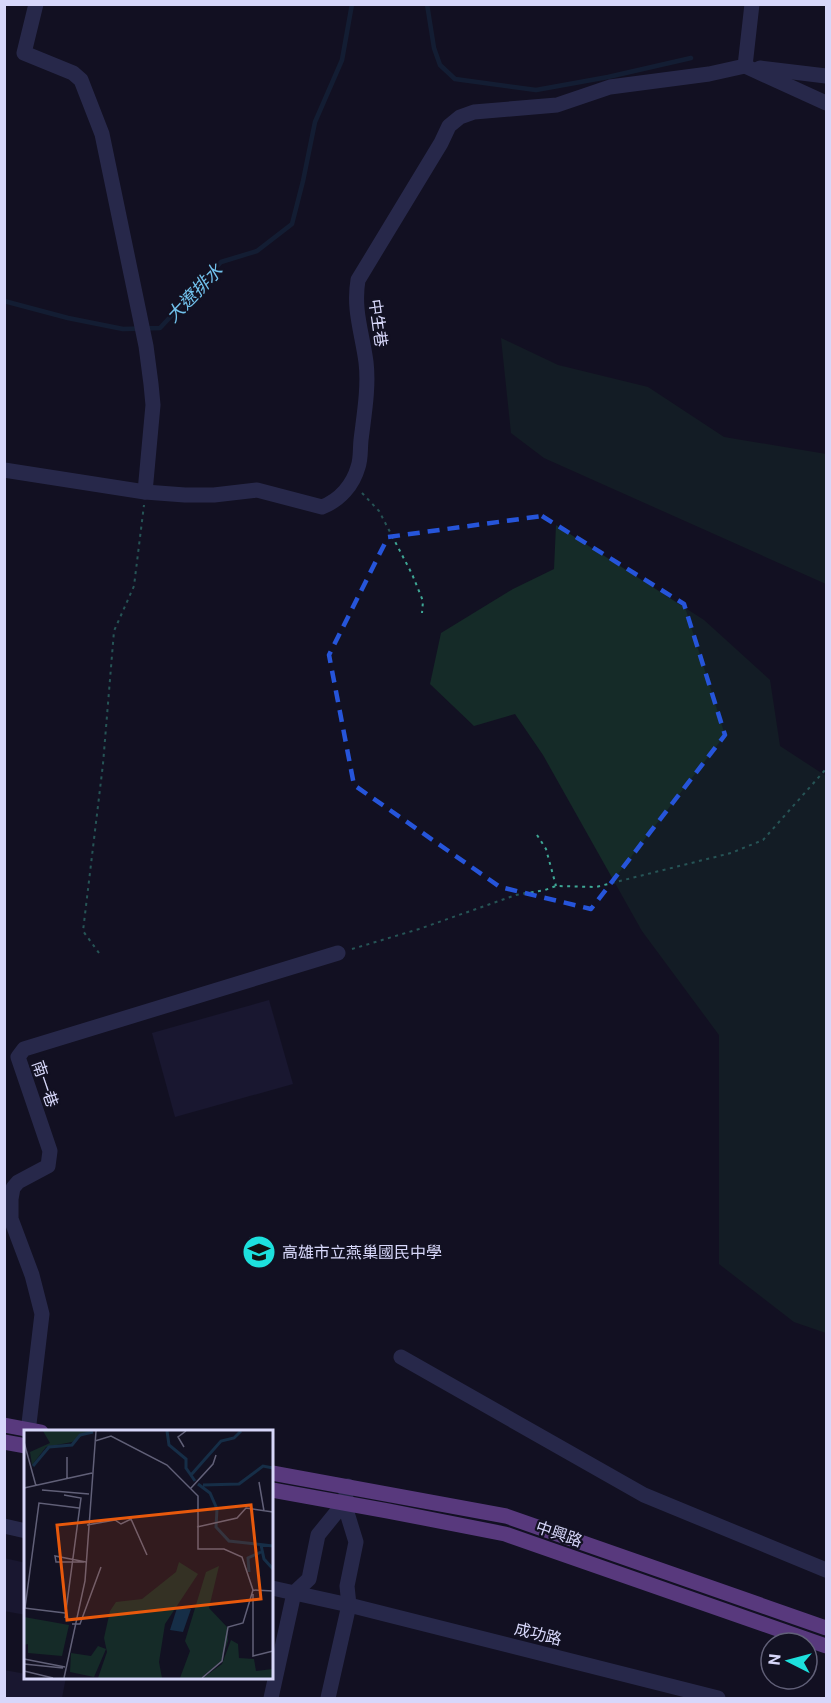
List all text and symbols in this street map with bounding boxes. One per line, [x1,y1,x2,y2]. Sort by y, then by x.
water label: 大遼排水 [161,259,227,326]
street label: 中生巷 [365,298,391,348]
street label: 南一巷 [28,1058,62,1110]
school or university icon: 高雄市立燕巢國民中學 [241,1234,277,1270]
place label: 高雄市立燕巢國民中學 [282,1243,442,1262]
inset map [24,1430,273,1679]
street label: 中興路 [533,1517,585,1551]
street label: 成功路 [512,1619,564,1649]
north arrow [759,1631,819,1691]
text: N [765,1653,785,1666]

